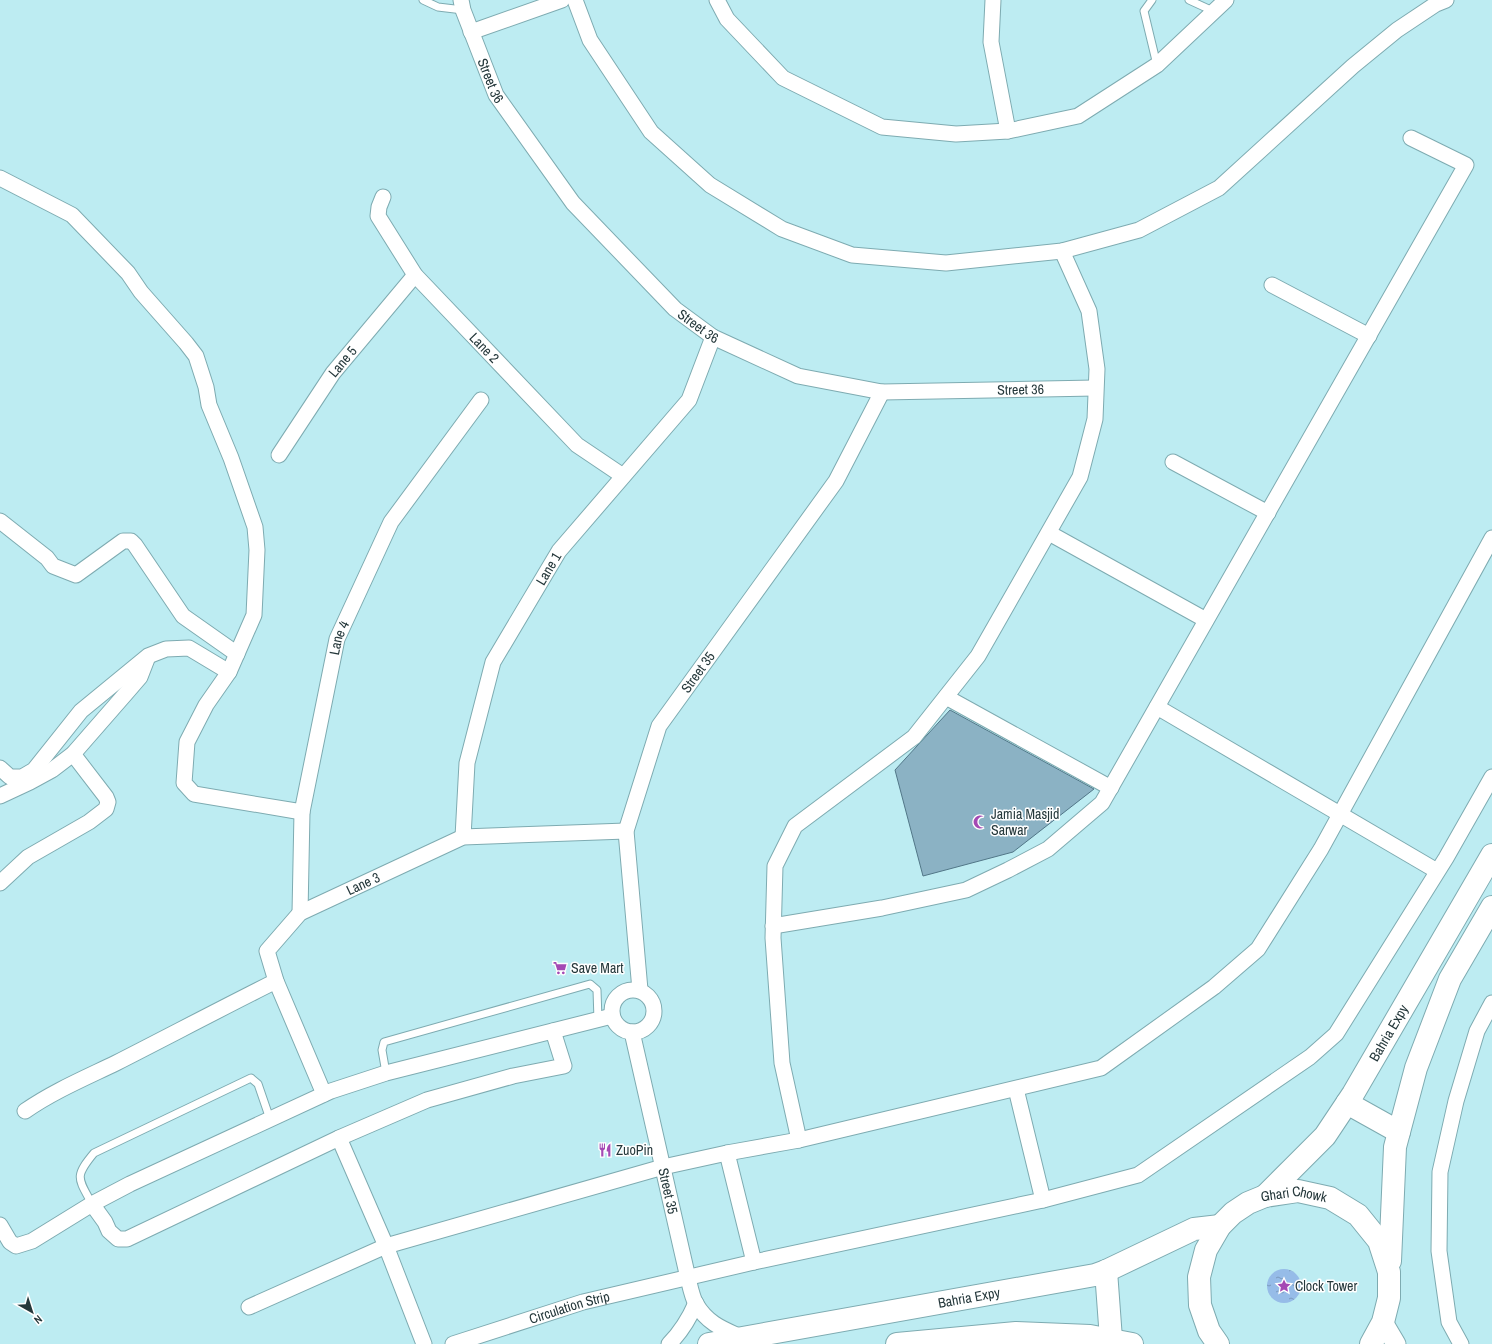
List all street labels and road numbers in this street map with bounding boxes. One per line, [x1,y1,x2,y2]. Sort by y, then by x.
street label: Street 36 [474,56,508,107]
street label: Street 36 [674,305,721,347]
street label: Lane 2 [466,329,503,367]
street label: Lane 5 [324,342,361,381]
street label: Street 36 [997,380,1044,399]
street label: Lane 1 [532,548,566,588]
street label: Lane 4 [325,617,353,657]
street label: Street 35 [677,648,719,696]
street label: Lane 3 [343,868,383,899]
street label: Bahria Expy [1365,1001,1412,1065]
street label: Street 35 [654,1166,682,1216]
street label: Ghari Chowk [1259,1182,1329,1206]
street label: Bahria Expy [936,1283,1002,1312]
street label: Circulation Strip [527,1287,611,1328]

